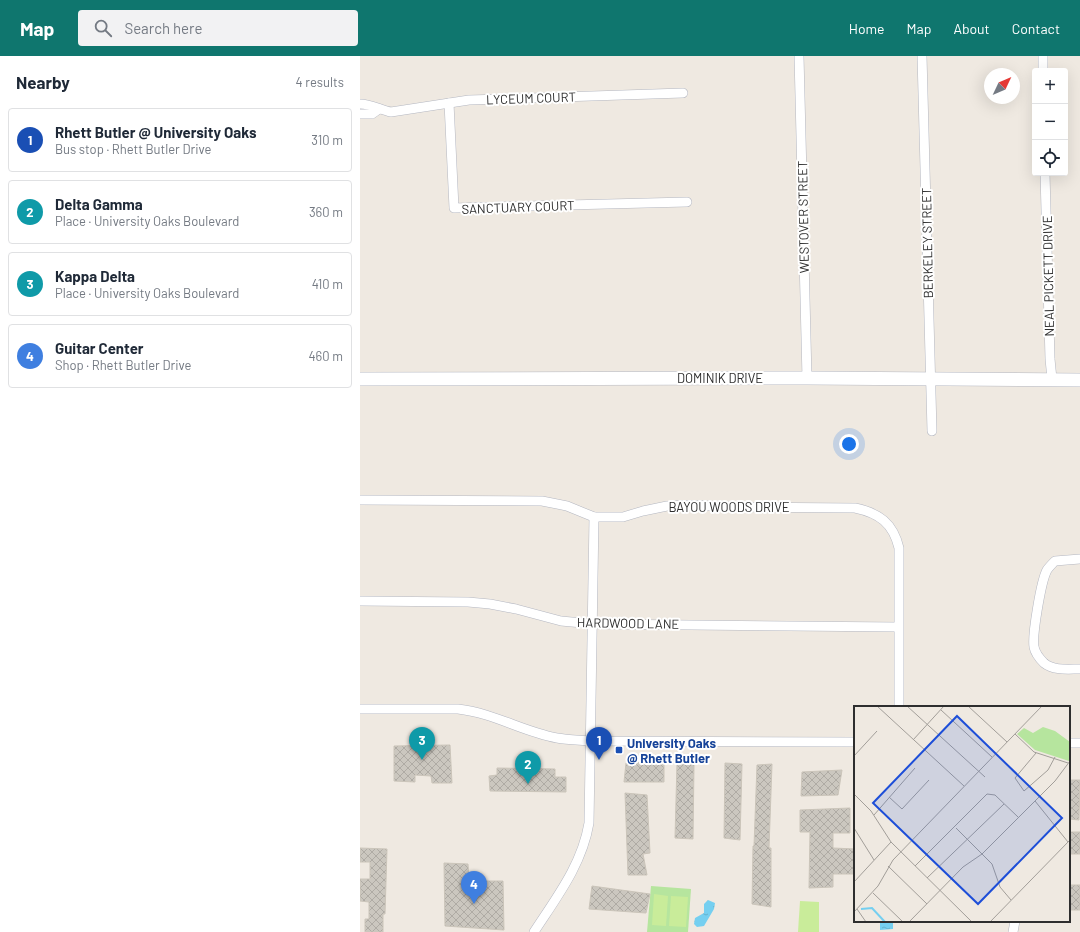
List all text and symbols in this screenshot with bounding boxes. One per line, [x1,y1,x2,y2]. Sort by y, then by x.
search box [78,10,358,46]
text: Map [20,17,54,40]
icon: search [92,17,114,39]
text: Search here [124,19,202,37]
text: Home [849,20,885,37]
text: Map [907,20,931,37]
text: About [953,20,990,37]
text: Contact [1012,20,1060,37]
north arrow [984,68,1020,104]
map controls [1032,68,1068,176]
button: + [1032,68,1068,104]
text: Nearby [16,72,70,92]
text: 4 results [296,74,344,90]
street label: LYCEUM COURT [486,88,576,108]
button: − [1032,104,1068,140]
text: Rhett Butler @ University Oaks [55,123,257,141]
text: 1 [28,132,32,148]
text: 310 m [311,132,343,148]
button: locate [1032,140,1068,176]
text: Bus stop · Rhett Butler Drive [55,141,211,157]
street label: WESTOVER STREET [794,160,812,274]
street label: BERKELEY STREET [918,187,936,299]
text: Delta Gamma [55,195,143,213]
street label: SANCTUARY COURT [461,197,575,217]
text: 2 [26,204,34,220]
text: 360 m [309,204,343,220]
text: Place · University Oaks Boulevard [55,213,239,229]
street label: NEAL PICKETT DRIVE [1039,215,1057,337]
text: Kappa Delta [55,267,135,285]
text: 3 [26,276,34,292]
text: 410 m [312,276,343,292]
text: Place · University Oaks Boulevard [55,285,239,301]
text: Guitar Center [55,339,144,357]
text: 4 [26,348,34,364]
text: 460 m [308,348,343,364]
text: Shop · Rhett Butler Drive [55,357,191,373]
street label: DOMINIK DRIVE [677,370,763,386]
your location [839,434,859,454]
street label: BAYOU WOODS DRIVE [668,499,790,515]
street label: HARDWOOD LANE [577,614,679,632]
inset map [854,706,1070,922]
pin: 3 [409,727,435,760]
pin: 1 [586,727,612,760]
place label: University Oaks @ Rhett Butler [627,735,717,766]
marker: University Oaks @ Rhett Butler [614,745,624,755]
pin: 2 [515,751,541,784]
pin: 4 [461,871,487,904]

